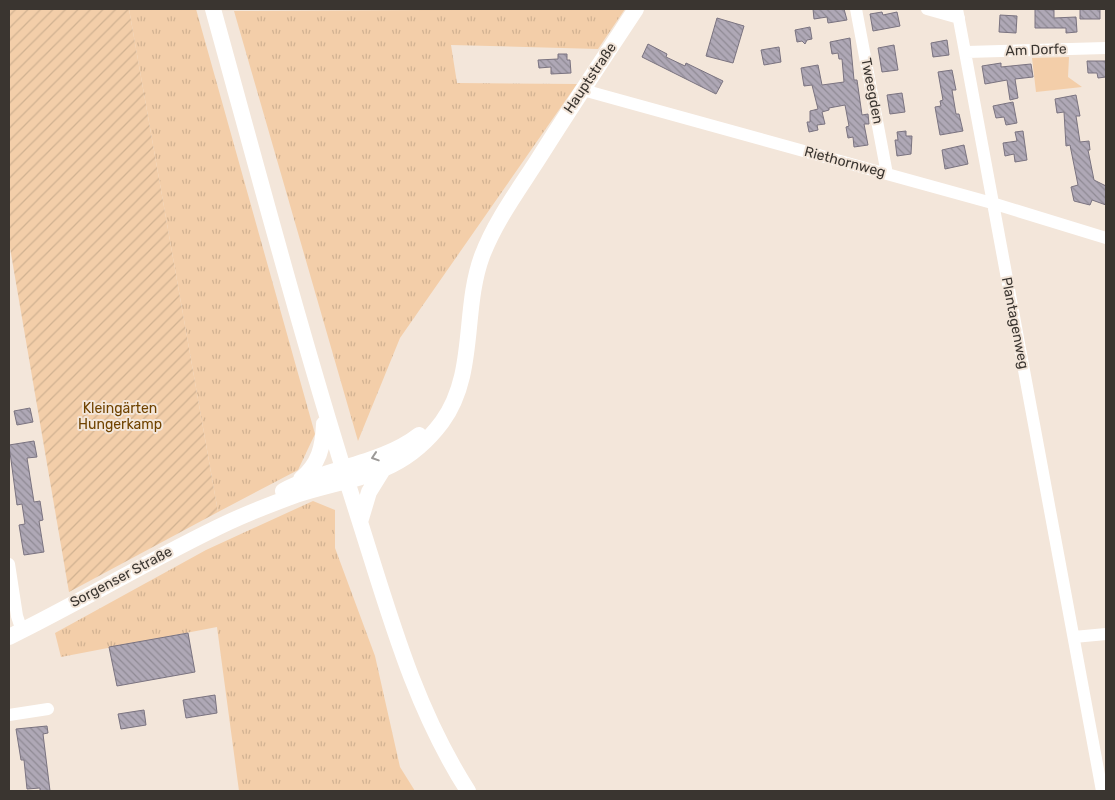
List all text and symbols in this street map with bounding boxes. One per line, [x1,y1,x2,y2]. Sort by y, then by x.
street label: Hauptstraße [560,39,620,117]
street label: Am Dorfe [1005,40,1067,60]
street label: Tweegden [857,57,887,125]
street label: Riethornweg [803,143,887,181]
street label: Plantagenweg [998,275,1032,371]
park label: Kleingärten Hungerkamp [78,400,162,433]
one-way arrow [372,451,380,461]
street label: Sorgenser Straße [67,543,175,611]

